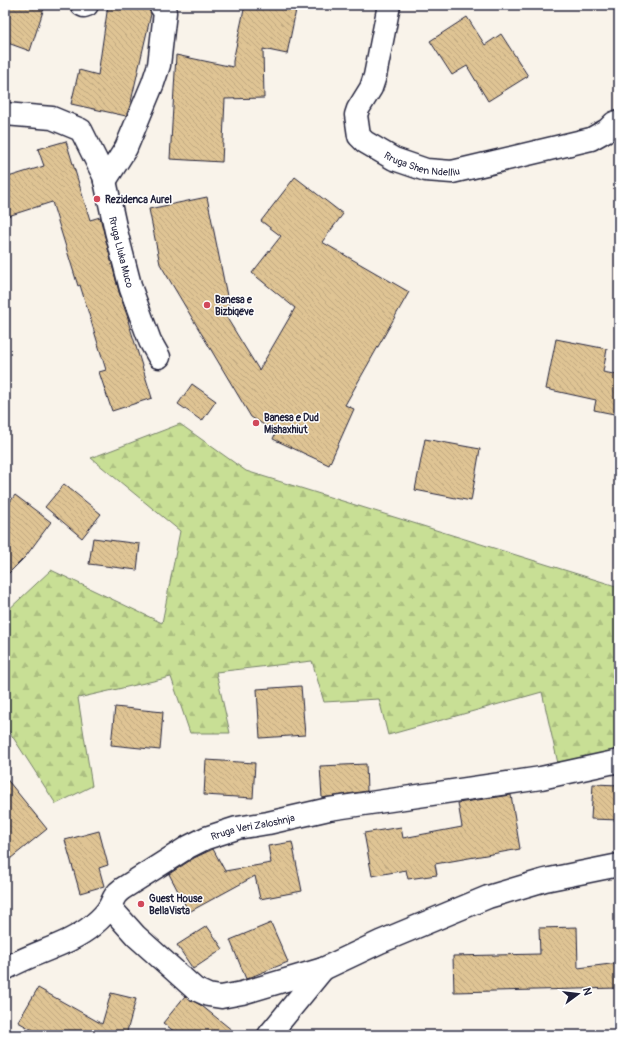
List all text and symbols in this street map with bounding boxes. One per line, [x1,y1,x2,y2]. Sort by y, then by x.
street label: Rruga Shen Ndelliu [382,150,461,179]
marker: Rezidenca Aurel [92,194,102,204]
place label: Rezidenca Aurel [105,194,172,206]
street label: Rruga Lluka Muco [106,215,136,290]
place label: Banesa e Bizbiqëve [215,294,255,318]
marker: Banesa e Bizbiqëve [202,300,212,310]
place label: Banesa e Dud Mishaxhiut [264,412,319,436]
marker: Banesa e Dud Mishaxhiut [251,418,261,428]
street label: Rruga Veri Zaloshnja [210,812,296,843]
place label: Guest House BellaVista [149,893,203,917]
marker: Guest House BellaVista [136,899,146,909]
north arrow [558,974,598,1014]
text: N [580,986,595,997]

